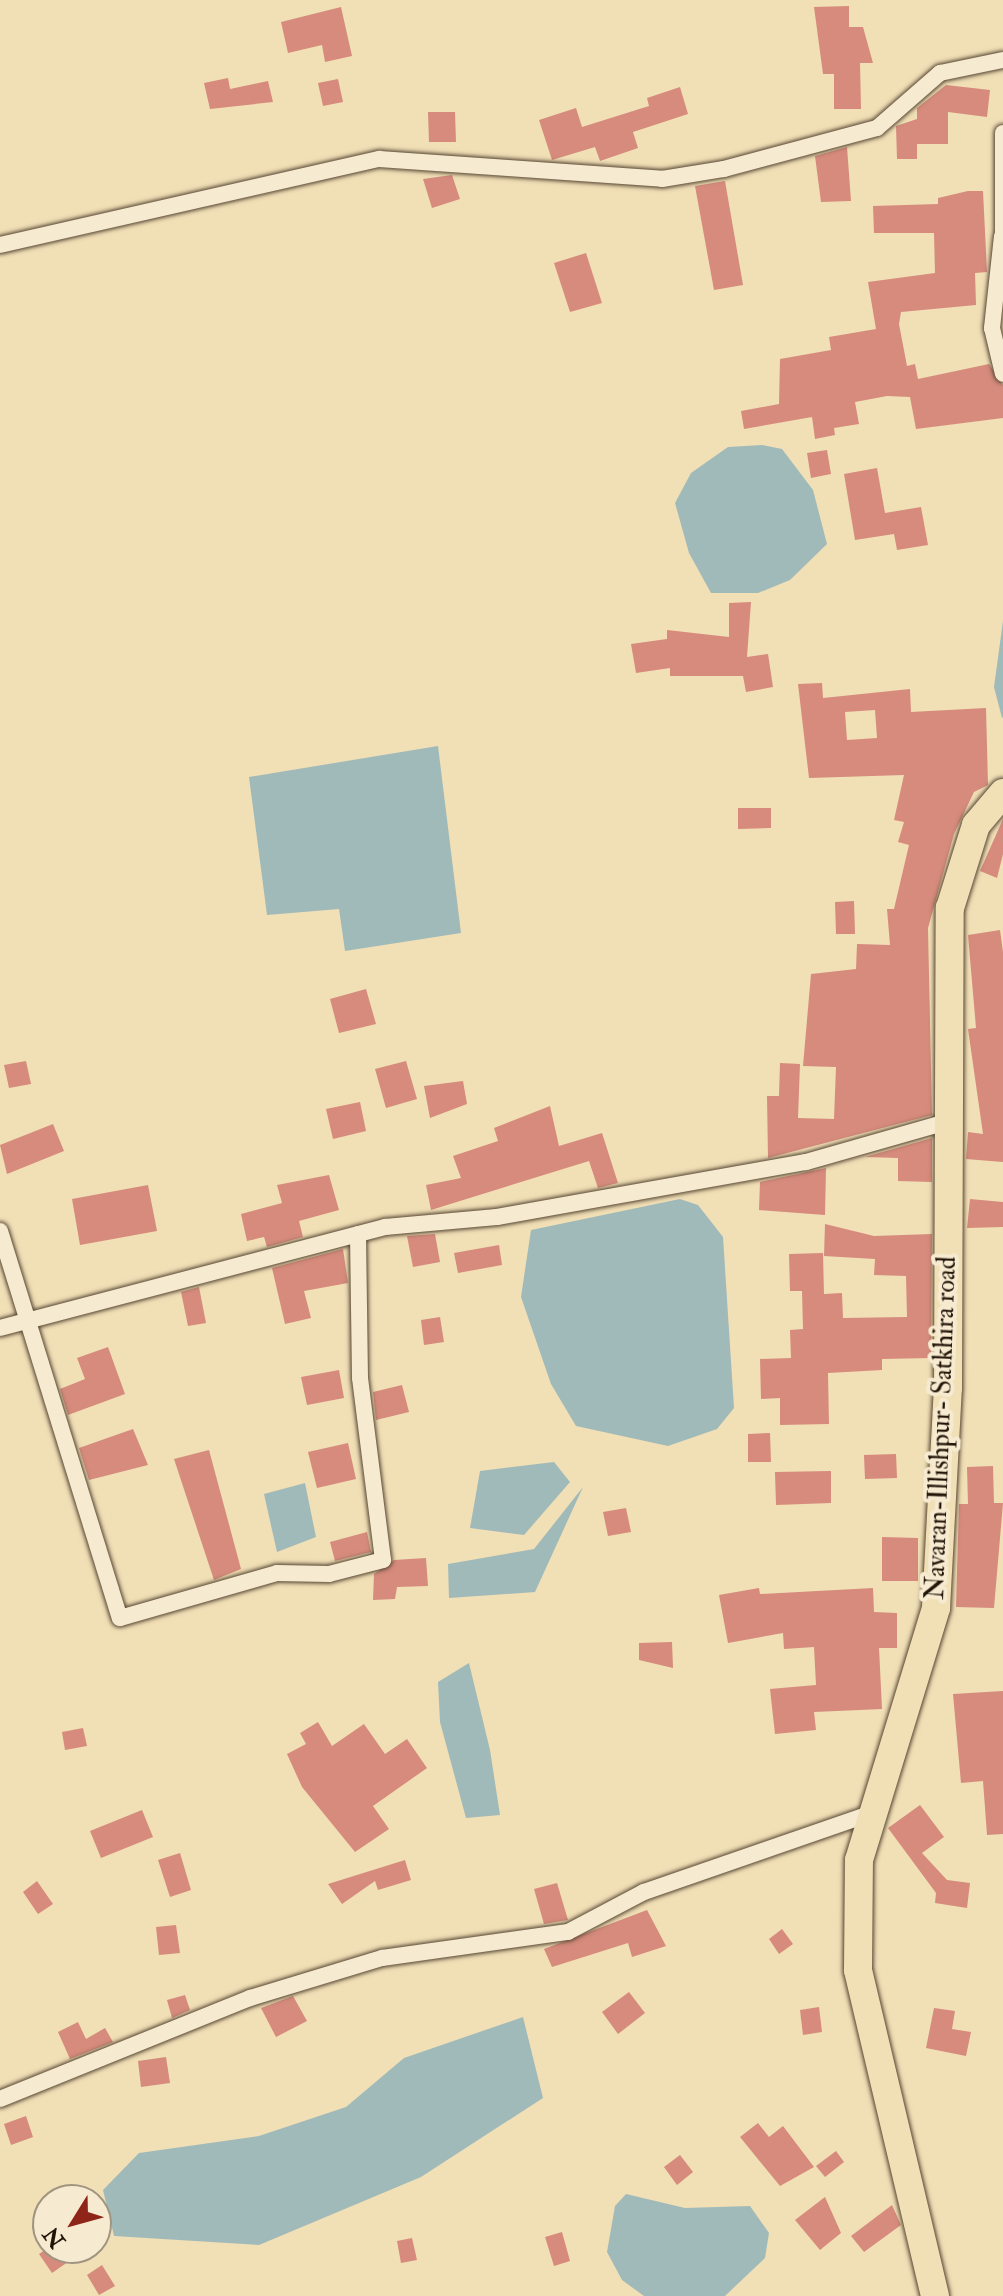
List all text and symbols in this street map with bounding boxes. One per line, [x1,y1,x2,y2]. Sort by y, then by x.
street label: Navaran-Illishpur- Satkhira road [920,1256,964,1600]
north arrow [32,2184,112,2264]
text: N [37,2221,72,2254]

